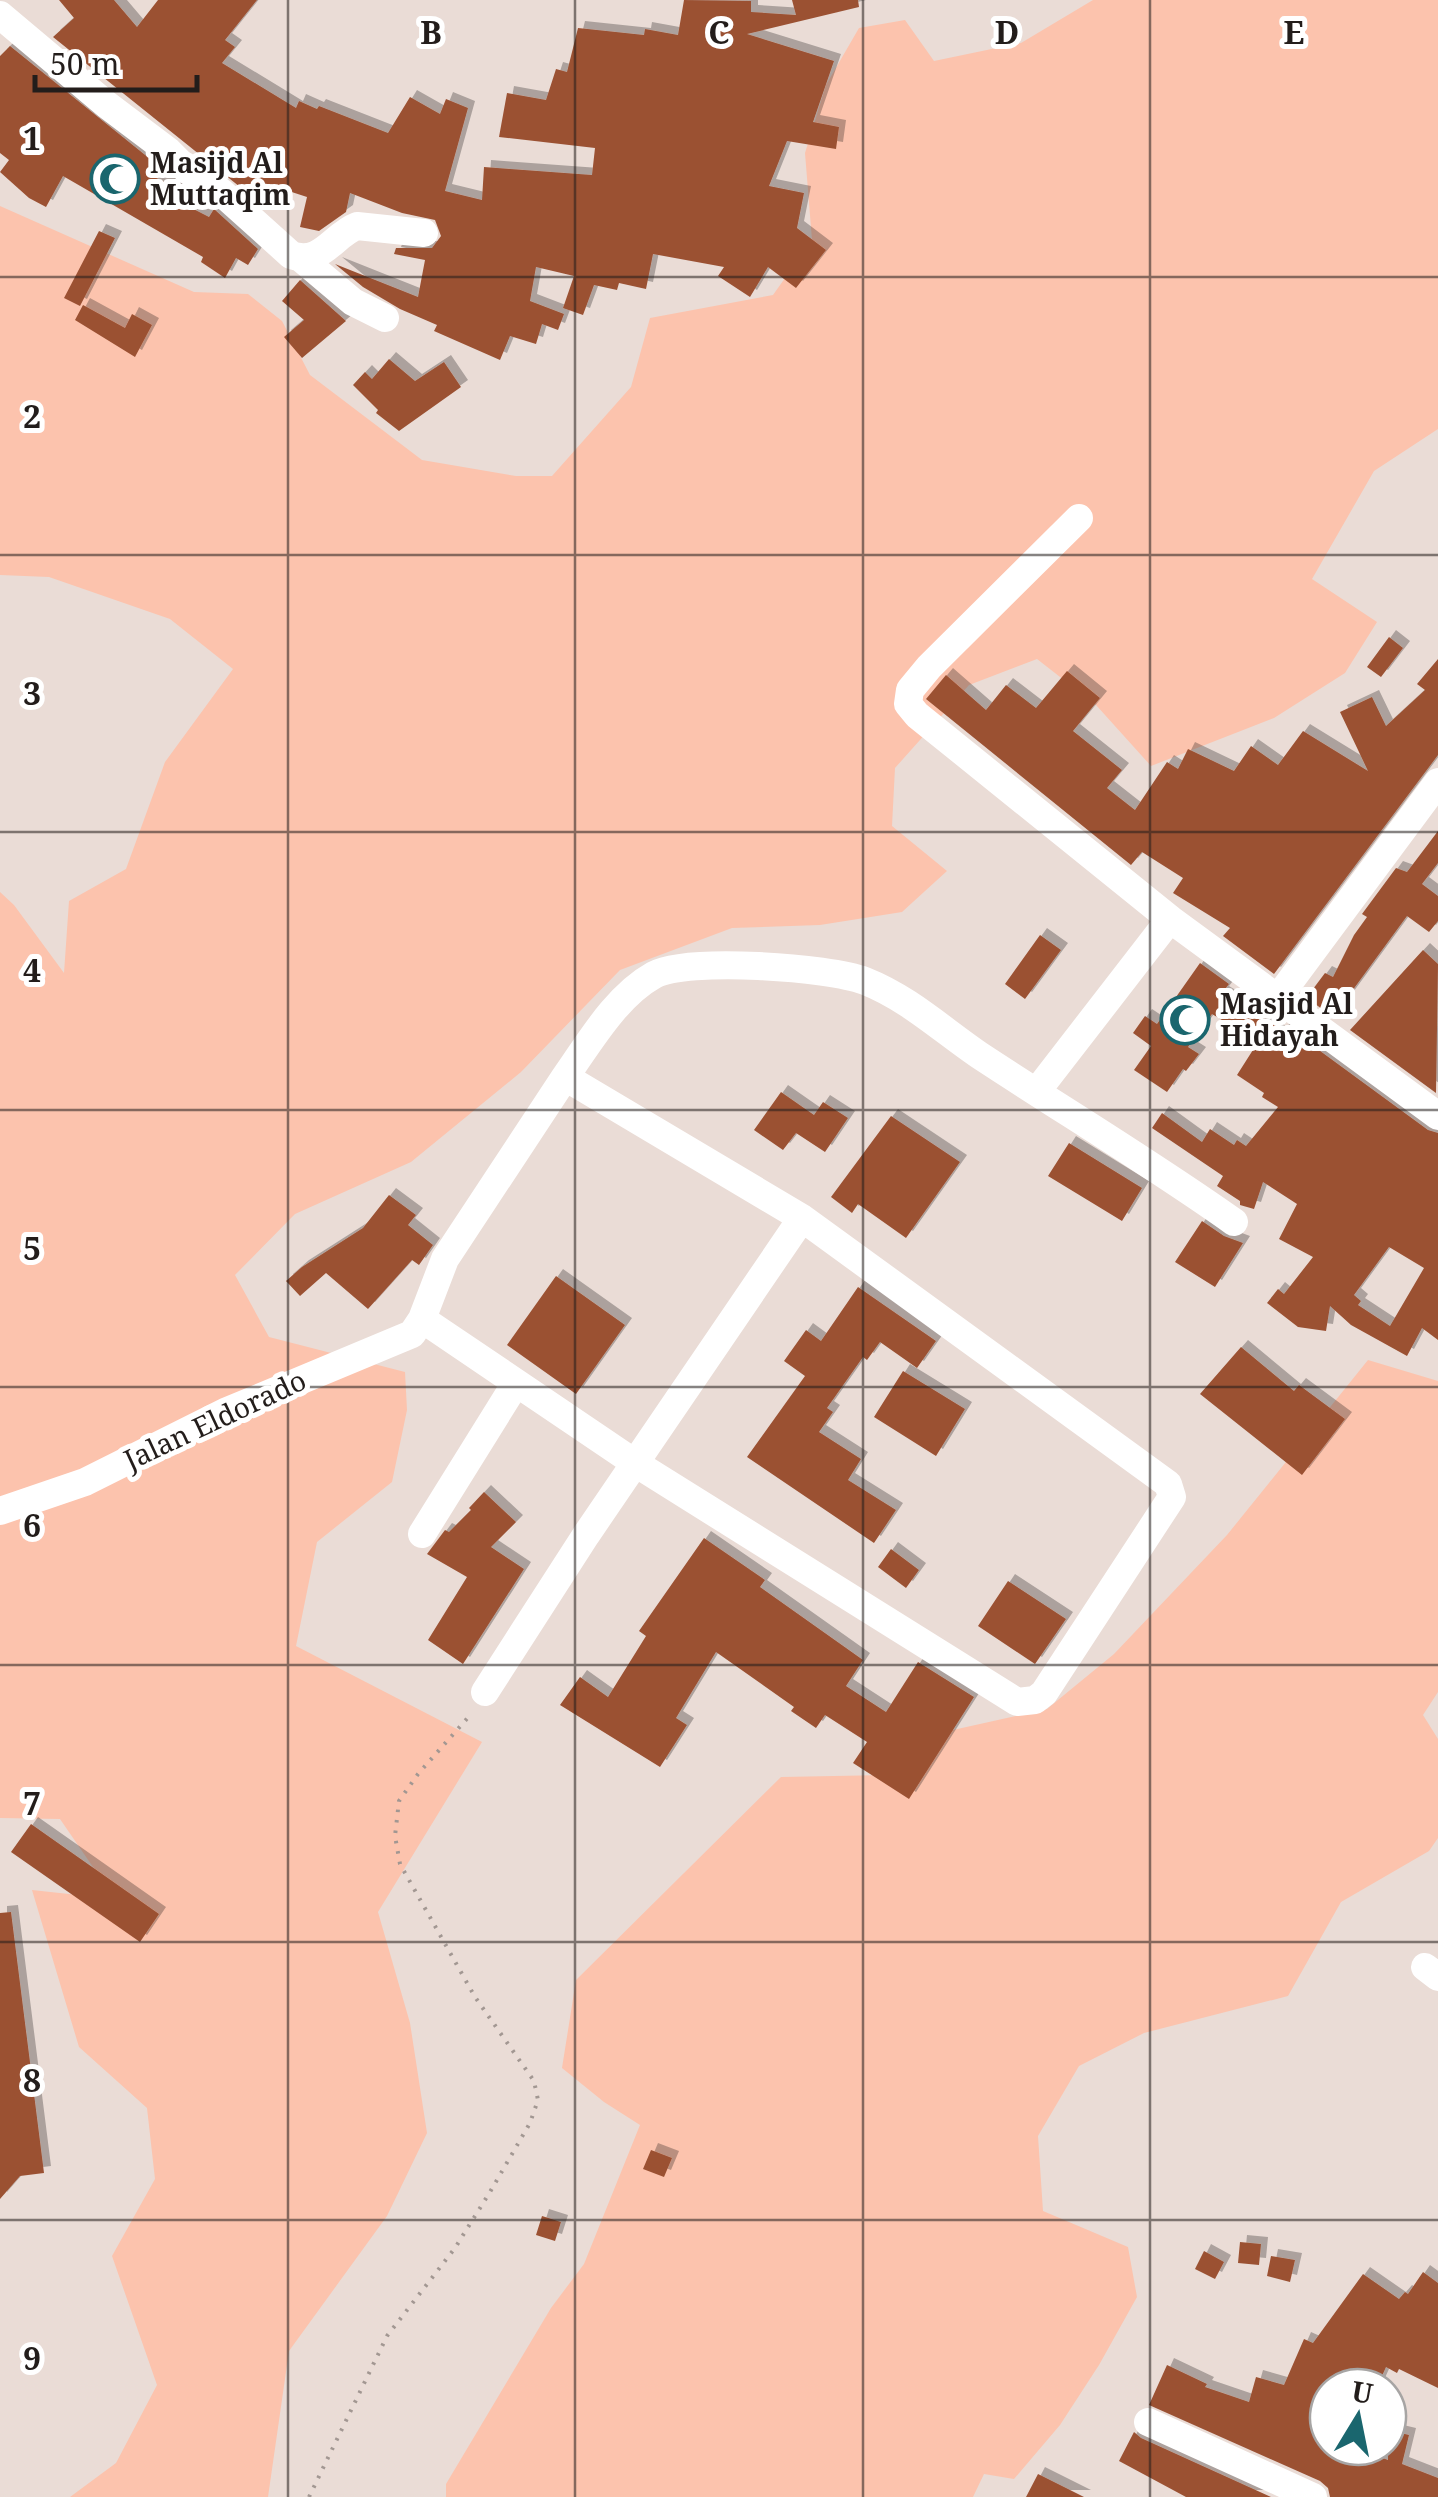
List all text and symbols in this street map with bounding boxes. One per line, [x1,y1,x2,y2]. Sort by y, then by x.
text: B [420,10,442,53]
text: C [708,10,730,53]
text: D [995,10,1019,53]
text: E [1284,10,1304,53]
scale bar [35,30,198,92]
text: 50 m [50,43,120,84]
text: 1 [23,116,41,159]
place label: Masijd Al Muttaqim [150,143,290,213]
mosque icon: Masijd Al Muttaqim [89,153,141,205]
text: 2 [23,394,41,437]
text: 3 [23,671,41,714]
text: 4 [23,948,41,991]
place label: Masjid Al Hidayah [1220,984,1353,1054]
mosque icon: Masjid Al Hidayah [1159,994,1211,1046]
text: 5 [23,1226,41,1269]
street label: Jalan Eldorado [116,1360,312,1478]
text: 6 [23,1503,41,1546]
text: 7 [23,1781,41,1824]
text: 8 [23,2058,41,2101]
text: 9 [23,2336,41,2379]
north arrow [1308,2367,1408,2467]
text: U [1349,2371,1376,2412]

